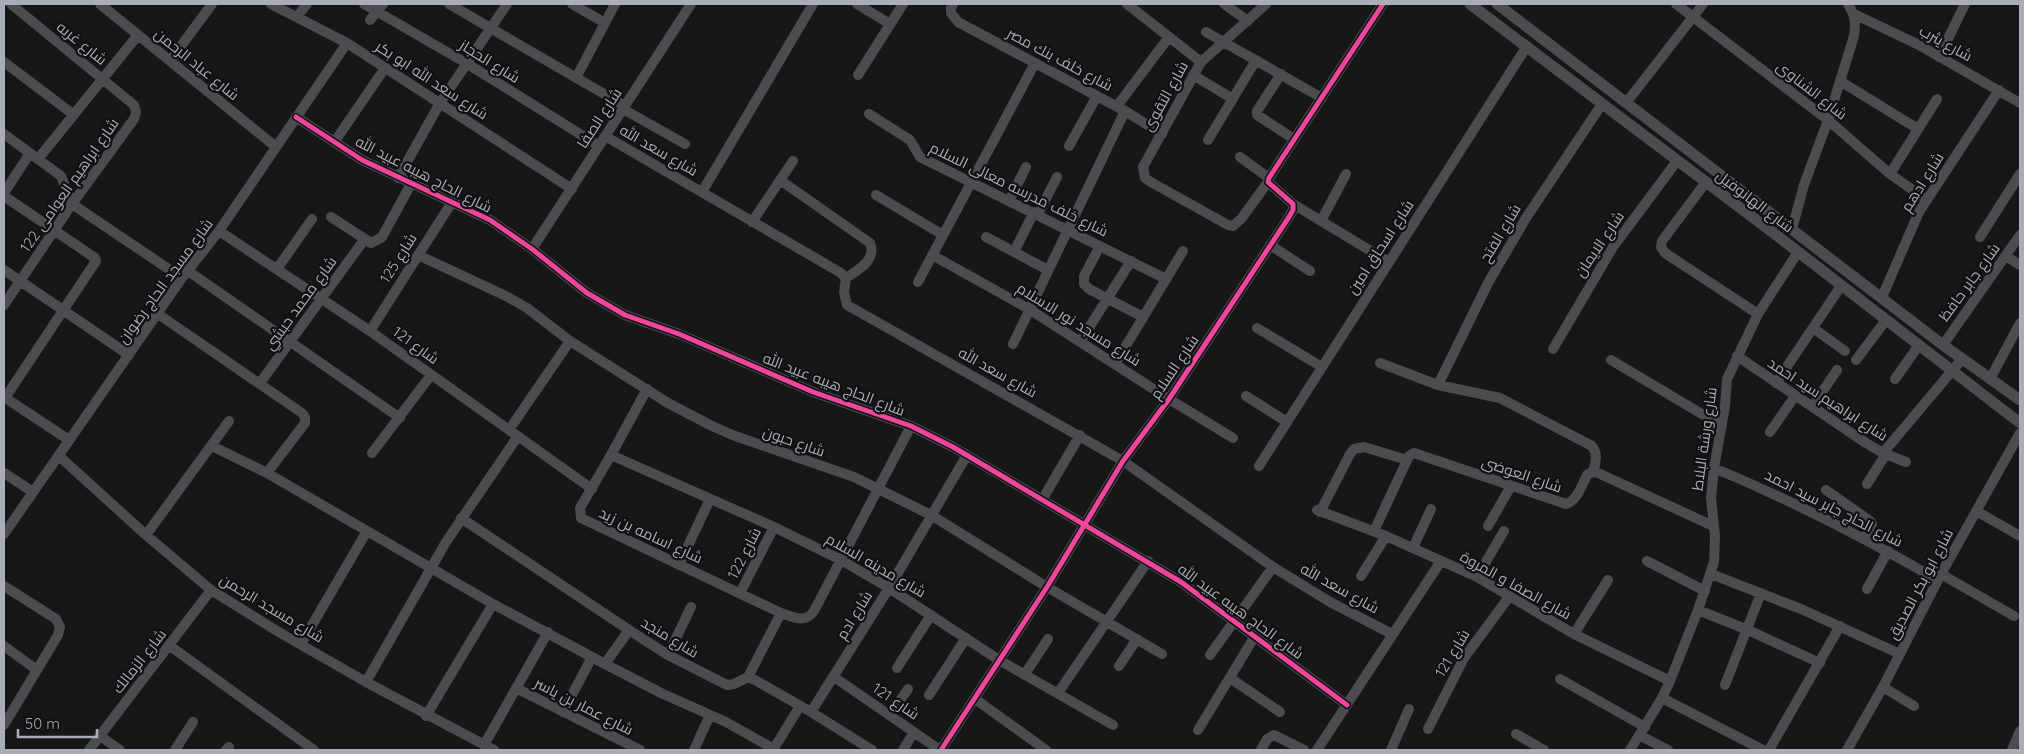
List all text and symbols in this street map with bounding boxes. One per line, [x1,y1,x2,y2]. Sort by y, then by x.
street label: شارع غربه [52,17,111,71]
street label: شارع يثرب [1915,21,1976,67]
street label: شارع خلف بنك مصر [1002,23,1116,97]
street label: شارع عباد الرحمن [149,24,243,106]
street label: شارع الحجاز [454,34,524,89]
street label: شارع سعد الله ابو بكر [370,36,492,125]
street label: شارع الشناوى [1772,56,1851,125]
street label: شارع التقوى [1138,58,1194,135]
street label: شارع الصفا [572,84,627,153]
street label: شارع ابراهيم العوامى 122 [15,114,124,257]
street label: شارع سعد الله [616,120,701,182]
street label: شارع الحاج هيبه عبيد الله [352,131,495,218]
street label: شارع خلف مدرسه معالى السلام [926,137,1111,242]
street label: شارع ادهم [1896,149,1949,216]
street label: شارع الهانوفيل [1711,166,1798,238]
street label: شارع اسحاق امين [1342,196,1419,299]
street label: شارع الفتح [1475,200,1527,267]
street label: شارع الايمان [1570,207,1630,282]
street label: شارع مسجد الحاج رضوان [113,215,218,349]
street label: شارع 125 [375,230,422,288]
street label: شارع جابر حافظ [1934,239,2005,326]
street label: شارع محمد حبشي [260,252,343,355]
street label: شارع مسجد نور الاسلام [1012,278,1145,372]
street label: شارع 121 [388,322,443,370]
street label: شارع السلام [1146,331,1204,404]
street label: شارع سعد الله [954,343,1041,403]
street label: شارع الحاج هيبه عبيد الله [759,348,908,422]
street label: شارع ابراهيم سيد احمد [1763,353,1892,447]
street label: شارع ورشة البلاط [1687,386,1723,492]
street label: شارع حبون [760,422,828,462]
street label: شارع العوضى [1479,451,1565,498]
street label: شارع الحاج جابر سيد احمد [1761,465,1906,553]
street label: شارع اسامه بن زيد [595,503,706,569]
street label: شارع 122 [723,524,767,583]
street label: شارع ابو بكر الصديق [1883,525,1959,644]
street label: شارع مدينه السلام [822,529,929,603]
street label: شارع الصفا و المروة [1456,547,1575,625]
street label: شارع الحاج هيبه عبيد الله [1173,559,1308,665]
street label: شارع سعد الله [1296,559,1383,619]
street label: شارع مسجد الرحمن [215,569,328,648]
street label: شارع ادم [832,587,878,644]
street label: شارع منجد [637,612,702,663]
street label: شارع الزمالك [108,625,172,698]
street label: شارع 121 [1430,626,1475,681]
street label: شارع عمار بن ياسر [530,672,637,741]
street label: شارع 121 [868,678,923,725]
scale bar [18,706,96,738]
text: 50 m [25,714,60,733]

